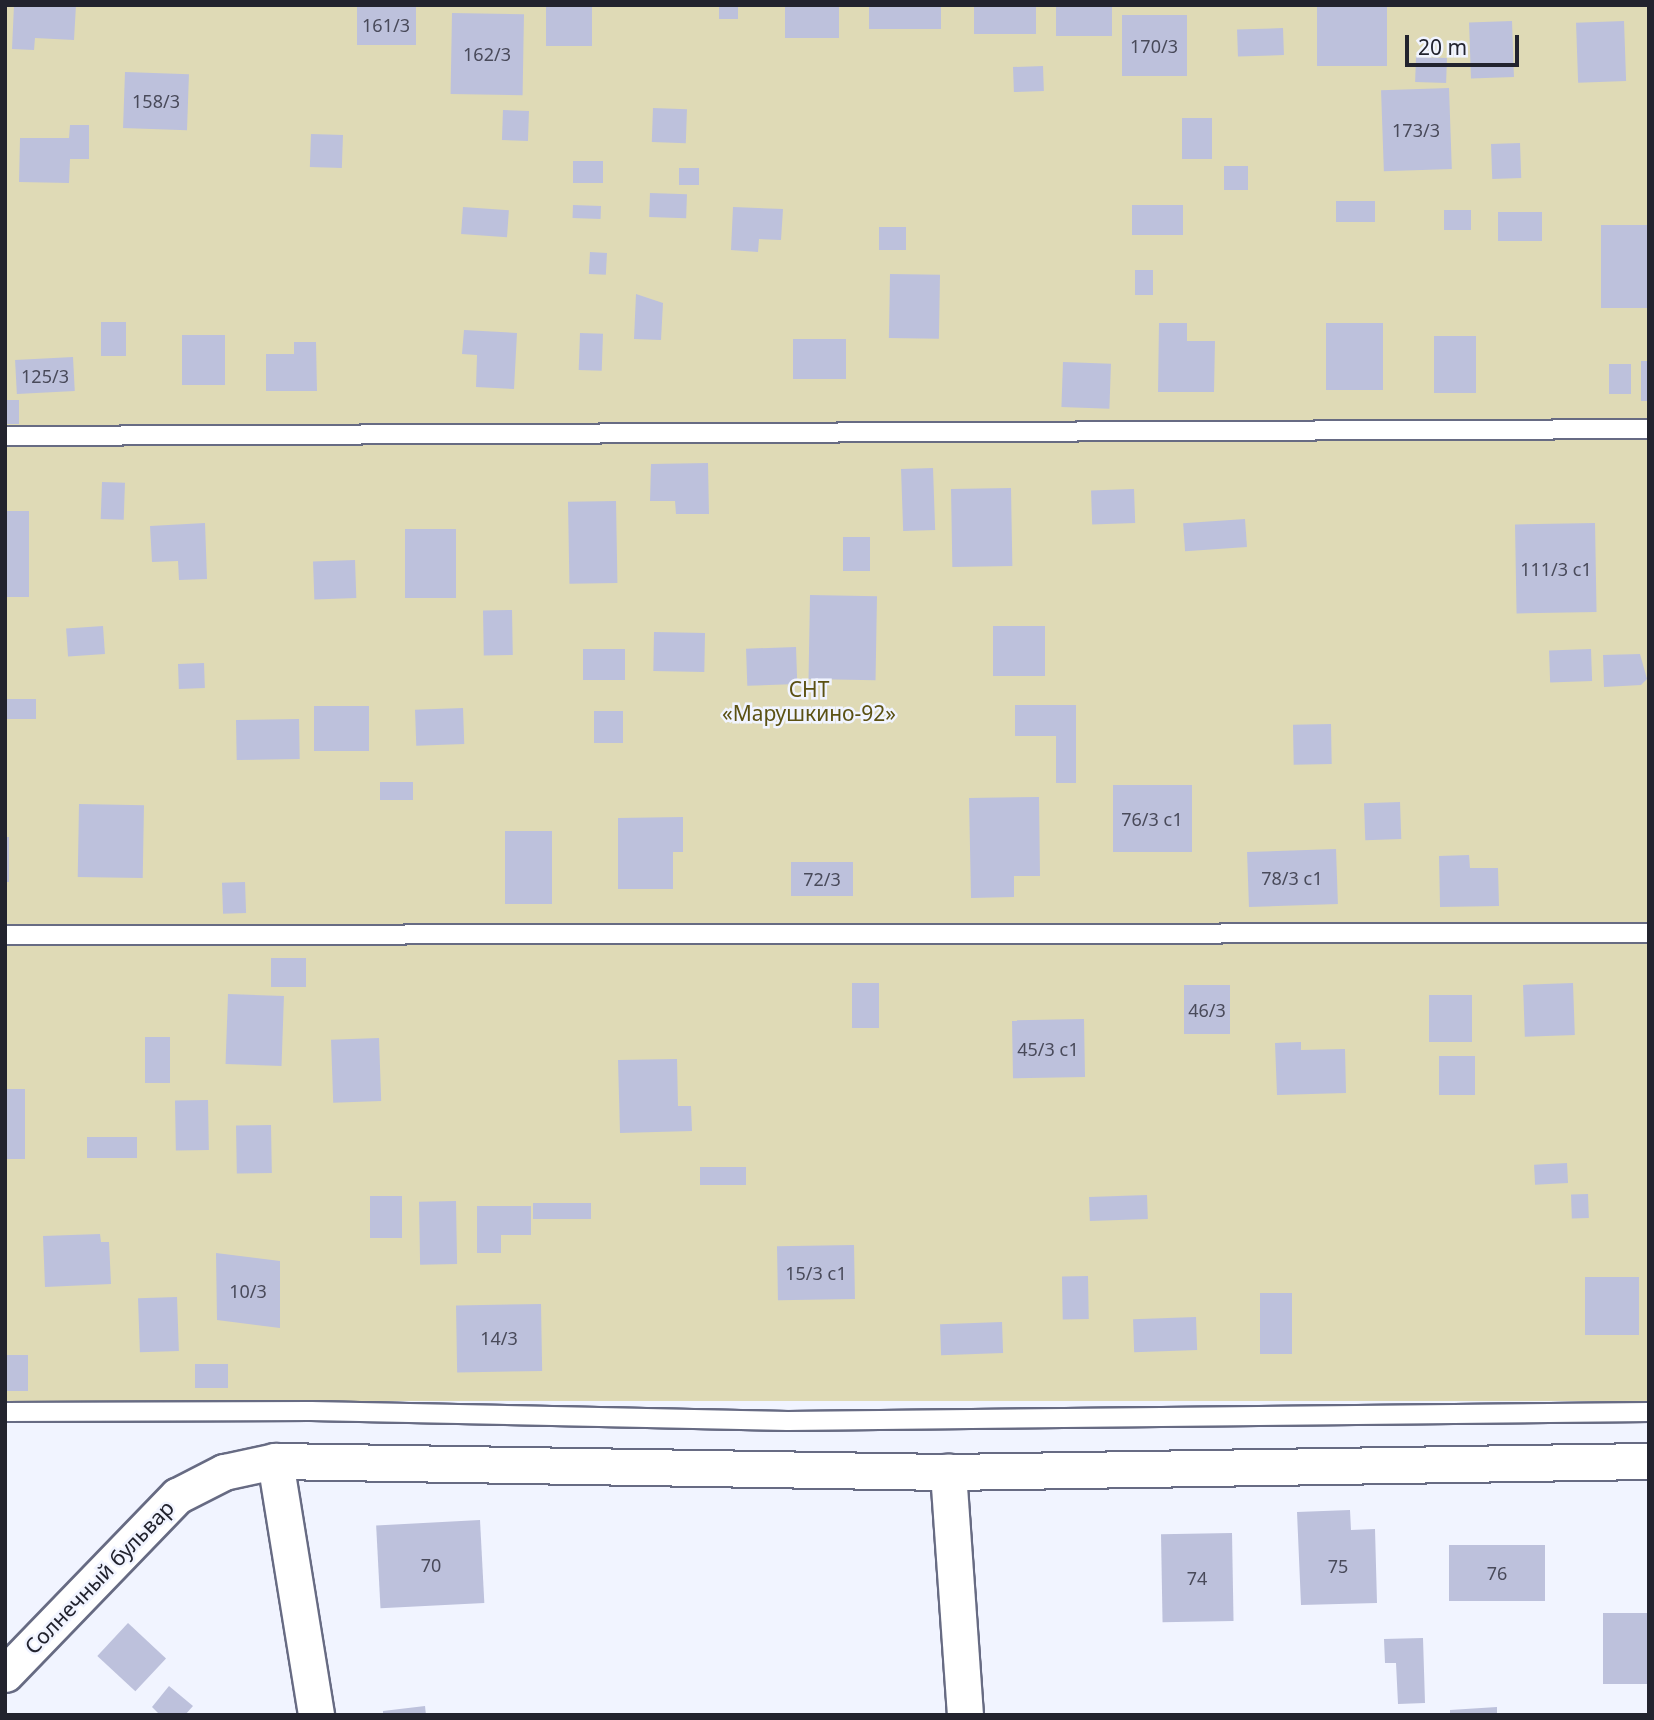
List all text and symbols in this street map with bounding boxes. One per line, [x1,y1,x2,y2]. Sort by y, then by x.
house number: 161/3 [362,14,410,36]
scale bar [1409,21,1523,65]
text: 20 m [1418,33,1467,61]
house number: 170/3 [1130,35,1178,57]
house number: 162/3 [463,43,511,65]
house number: 158/3 [132,90,180,112]
house number: 173/3 [1392,119,1440,141]
house number: 125/3 [21,365,69,387]
house number: 111/3 с1 [1520,558,1592,580]
park label: СНТ «Марушкино-92» [722,676,896,726]
house number: 76/3 с1 [1121,808,1183,830]
house number: 78/3 с1 [1261,867,1323,889]
house number: 72/3 [803,868,841,890]
house number: 46/3 [1188,999,1226,1021]
house number: 45/3 с1 [1017,1038,1079,1060]
house number: 15/3 с1 [785,1262,847,1284]
house number: 10/3 [229,1280,267,1302]
house number: 14/3 [480,1327,518,1349]
street label: Солнечный бульвар [19,1495,179,1659]
house number: 70 [421,1554,441,1576]
house number: 75 [1328,1555,1348,1577]
house number: 76 [1487,1562,1507,1584]
house number: 74 [1187,1567,1207,1589]

